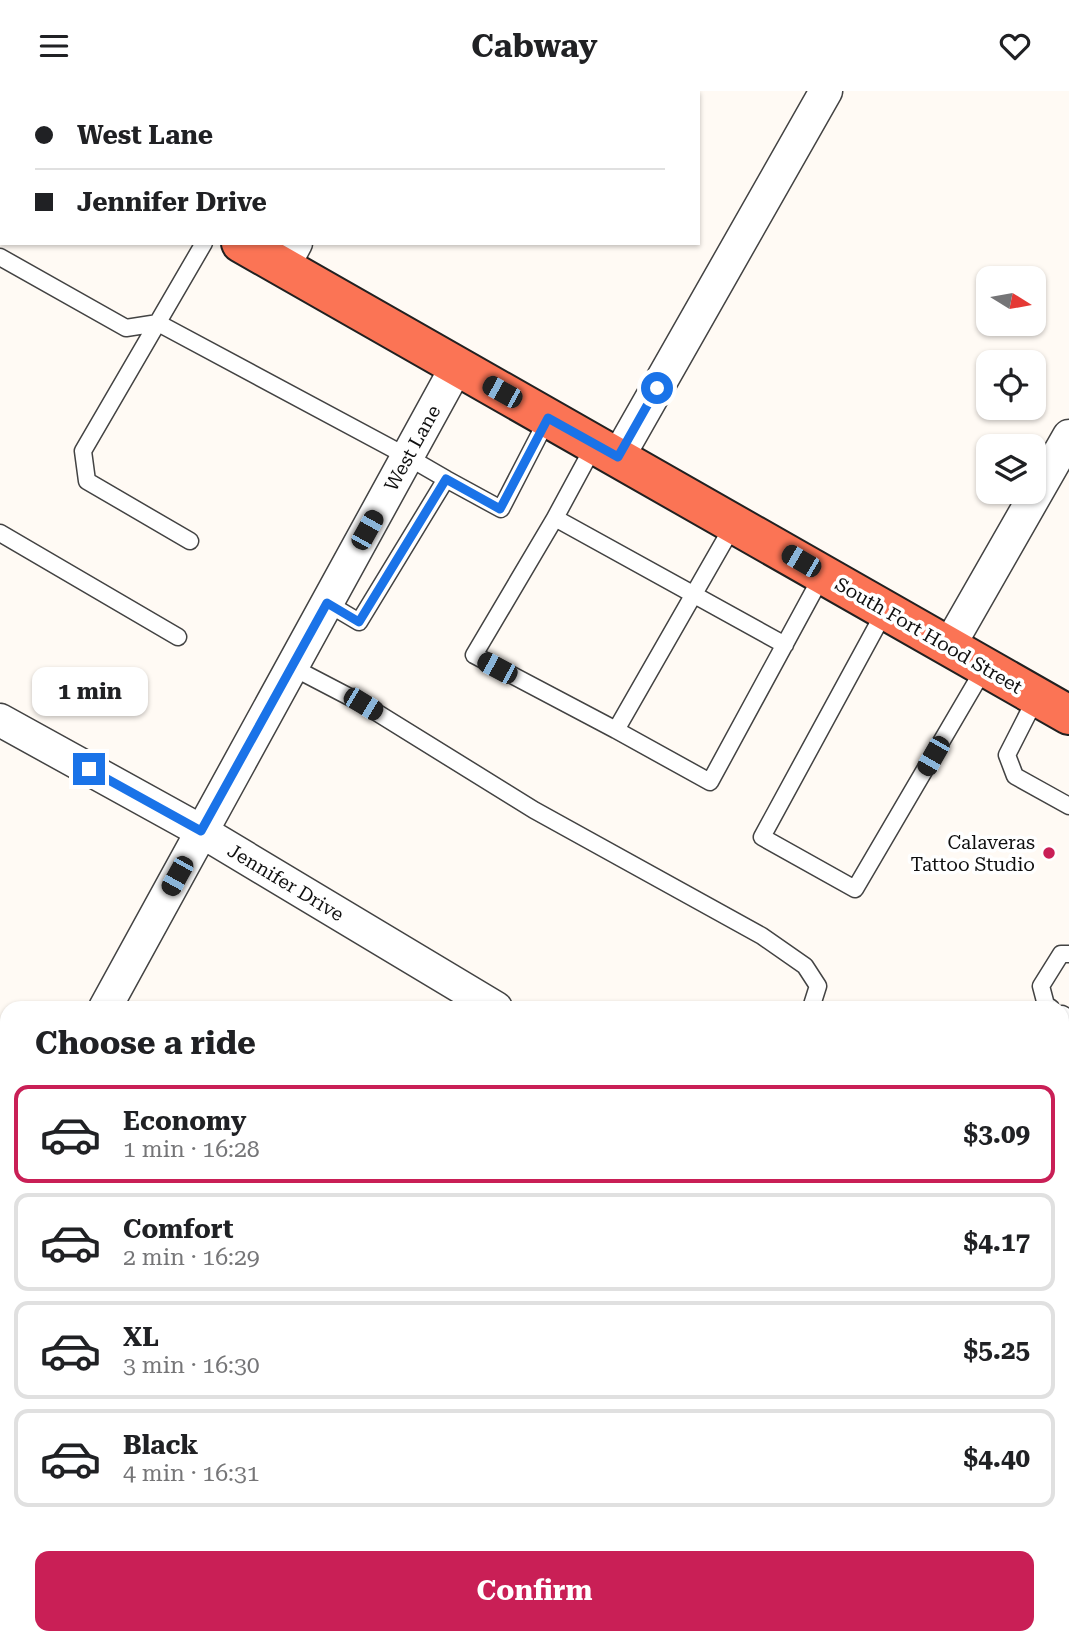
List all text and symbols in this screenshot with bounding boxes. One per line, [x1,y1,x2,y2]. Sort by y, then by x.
icon: menu [35,27,73,65]
text: Cabway [471,27,598,65]
icon: heart [996,27,1034,65]
text: West Lane [77,120,213,150]
text: Jennifer Drive [77,187,267,217]
north arrow [976,266,1046,336]
map controls [976,266,1046,504]
button: locate [976,350,1046,420]
route start [641,372,673,404]
car [479,373,526,411]
street label: West Lane [379,401,445,495]
button: layers [976,434,1046,504]
car [348,507,387,553]
car [778,541,825,581]
street label: South Fort Hood Street [831,572,1027,699]
car [474,649,521,687]
callout: 1 min [31,667,147,717]
text: 1 min [58,678,122,705]
car [340,684,387,724]
car [914,733,953,779]
route end [73,753,105,785]
place label: Calaveras Tattoo Studio [911,831,1035,876]
street label: Jennifer Drive [223,839,348,926]
marker: Calaveras Tattoo Studio [1041,845,1057,861]
car [158,853,197,899]
text: Choose a ride [35,1024,256,1062]
icon: car [39,1103,102,1166]
text: Economy [123,1106,246,1136]
text: $3.09 [964,1119,1030,1149]
text: 1 min · 16:28 [123,1136,260,1163]
icon: car [39,1211,102,1274]
text: Comfort [123,1214,233,1244]
text: $4.17 [964,1227,1030,1257]
text: 2 min · 16:29 [123,1244,260,1271]
icon: car [39,1319,102,1382]
text: XL [123,1322,159,1352]
text: $5.25 [964,1335,1030,1365]
text: 3 min · 16:30 [123,1352,260,1379]
icon: car [39,1427,102,1490]
text: Black [123,1430,198,1460]
text: $4.40 [964,1443,1030,1473]
text: 4 min · 16:31 [123,1460,260,1487]
button: Confirm [35,1551,1034,1631]

